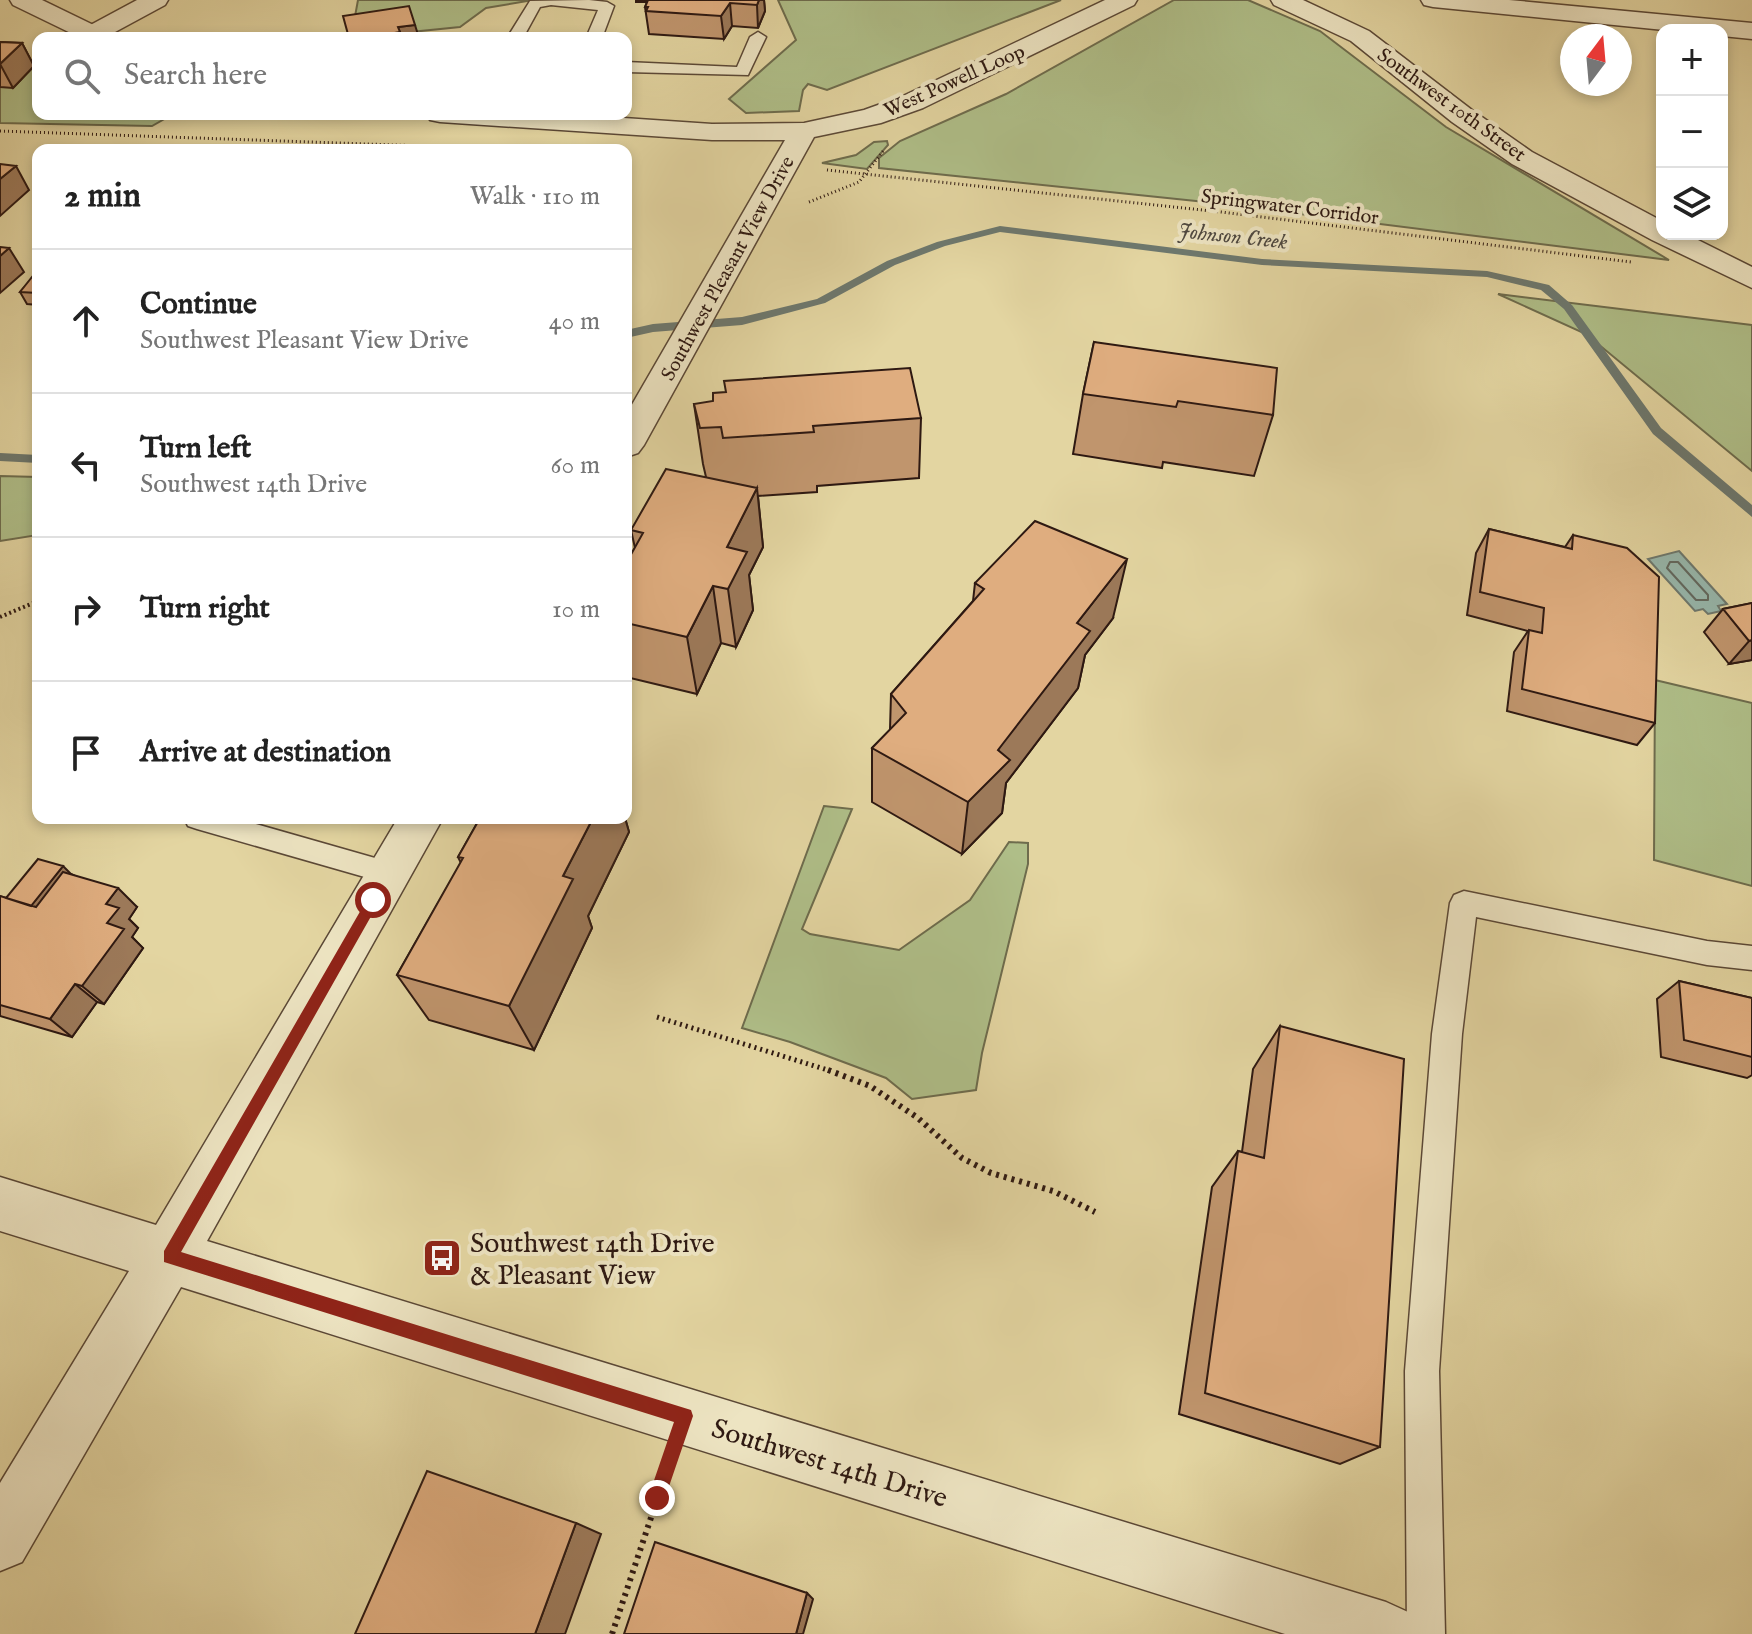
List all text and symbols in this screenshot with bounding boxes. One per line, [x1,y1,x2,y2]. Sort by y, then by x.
north arrow [1560,24,1632,96]
map controls [1656,24,1728,240]
button: + [1656,24,1728,96]
search box [32,32,632,120]
street label: West Powell Loop [880,39,1029,124]
street label: Southwest 10th Street [1372,43,1530,168]
icon: search [60,54,104,98]
text: Search here [124,57,267,95]
button: − [1656,96,1728,168]
street label: Southwest Pleasant View Drive [656,152,801,385]
button: layers [1656,168,1728,240]
text: 2 min [64,175,141,218]
text: Walk · 110 m [470,180,600,213]
street label: Springwater Corridor [1200,184,1381,231]
water label: Johnson Creek [1177,217,1289,257]
text: Continue [140,286,257,324]
icon: ahead [64,299,108,343]
text: 40 m [549,305,600,338]
text: Southwest Pleasant View Drive [140,324,469,357]
text: Turn left [140,430,251,468]
icon: left [64,443,108,487]
text: 60 m [551,449,600,482]
text: Southwest 14th Drive [140,468,367,501]
icon: right [64,587,108,631]
text: Turn right [140,590,270,628]
text: 10 m [552,593,600,626]
icon: arrive [64,731,108,775]
text: Arrive at destination [140,734,391,772]
route start [355,882,391,918]
place label: Southwest 14th Drive & Pleasant View [470,1227,715,1294]
bus stop icon: Southwest 14th Drive & Pleasant View [421,1237,463,1279]
street label: Southwest 14th Drive [707,1412,951,1517]
route end [639,1480,675,1516]

